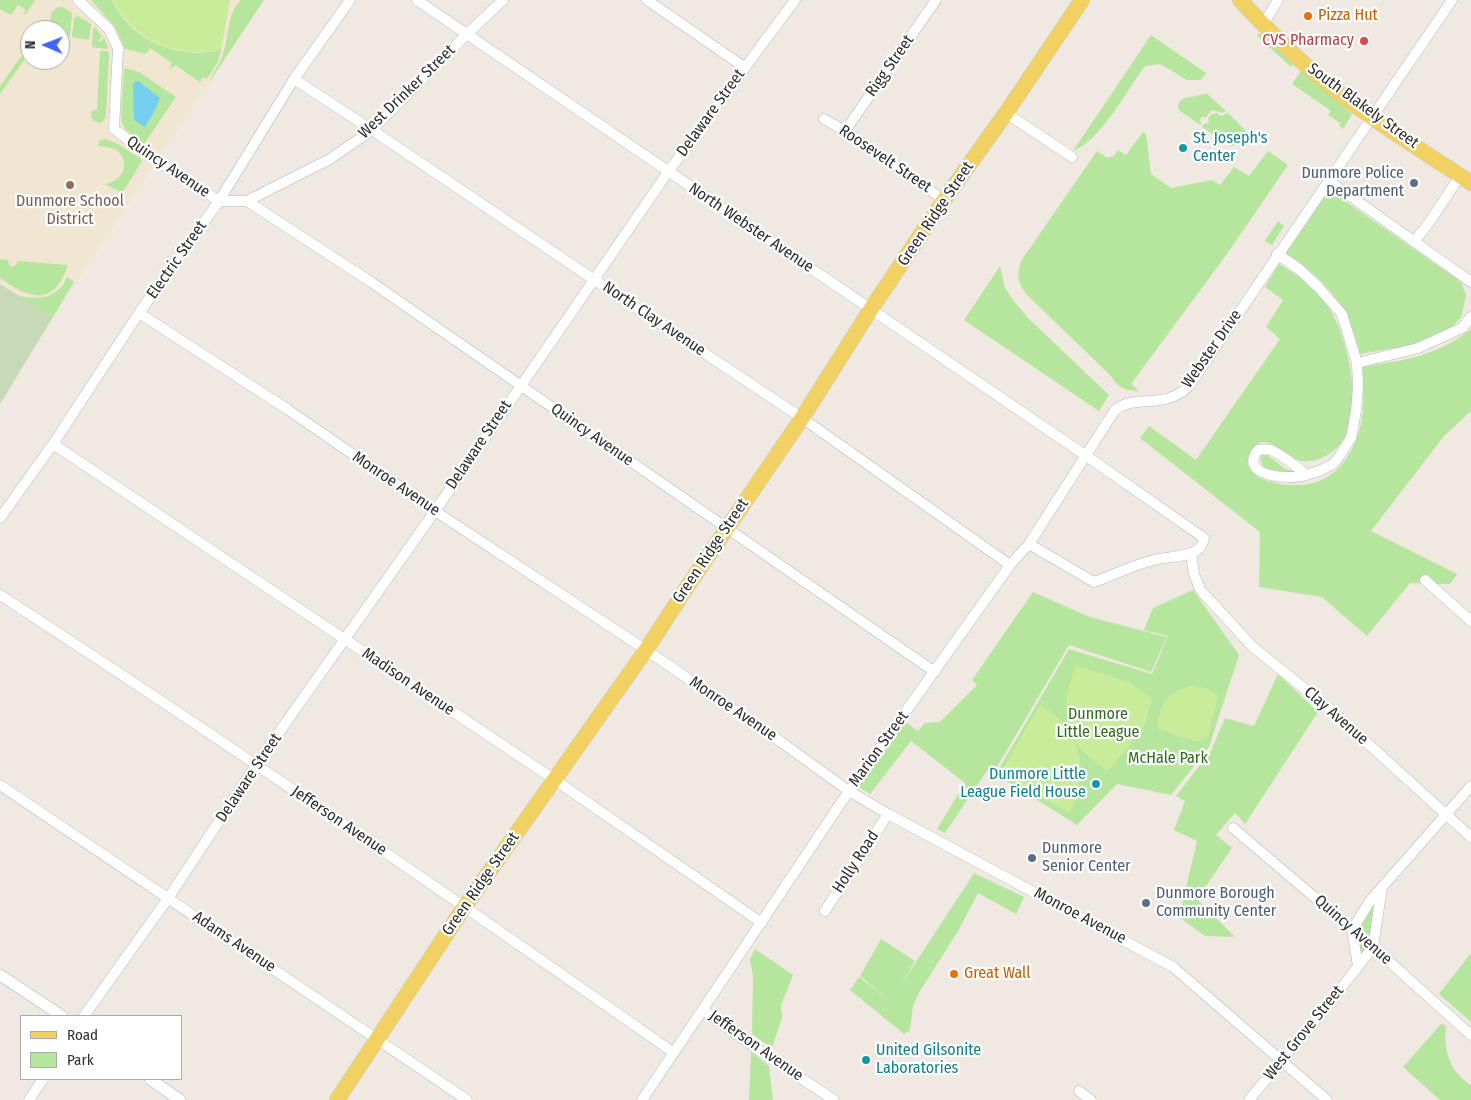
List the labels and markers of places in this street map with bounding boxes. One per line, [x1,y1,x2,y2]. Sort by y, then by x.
place label: Pizza Hut [1318,6,1378,26]
marker: Pizza Hut [1302,10,1314,22]
place label: CVS Pharmacy [1262,31,1354,51]
marker: CVS Pharmacy [1358,35,1370,47]
place label: St. Joseph's Center [1193,129,1268,167]
marker: St. Joseph's Center [1177,142,1189,154]
place label: Dunmore Police Department [1301,164,1404,202]
marker: Dunmore Police Department [1408,177,1420,189]
marker: Dunmore School District [64,179,76,191]
place label: Dunmore School District [16,192,124,230]
place label: Dunmore Little League Field House [960,765,1086,803]
marker: Dunmore Little League Field House [1090,778,1102,790]
place label: Dunmore Senior Center [1042,839,1131,877]
marker: Dunmore Senior Center [1026,852,1038,864]
place label: Dunmore Borough Community Center [1156,884,1276,922]
marker: Dunmore Borough Community Center [1140,897,1152,909]
place label: Great Wall [964,964,1031,984]
marker: Great Wall [948,968,960,980]
place label: United Gilsonite Laboratories [876,1041,981,1079]
marker: United Gilsonite Laboratories [860,1054,872,1066]

